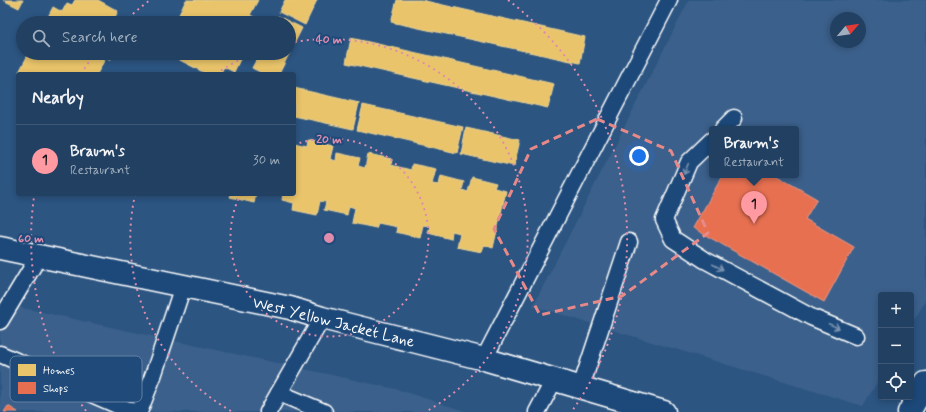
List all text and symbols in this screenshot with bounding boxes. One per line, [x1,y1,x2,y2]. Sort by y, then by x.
north arrow [830,12,866,48]
search box [16,16,296,60]
icon: search [30,27,52,49]
text: Search here [62,28,138,48]
text: 40 m [316,32,343,48]
text: Nearby [32,87,84,109]
popup [709,126,799,178]
text: 20 m [316,132,342,148]
text: Braum's [724,134,779,154]
text: Braum's [70,142,125,162]
your location [629,146,649,166]
text: 1 [42,152,48,169]
text: 30 m [253,152,280,169]
text: Restaurant [724,154,784,171]
text: Restaurant [70,162,130,179]
one-way arrow [682,162,690,174]
pin: 1 [741,191,767,224]
text: 60 m [18,231,44,247]
centre of rings [322,231,336,245]
one-way arrow [712,264,724,272]
street label: West Yellow Jacket Lane [250,292,417,353]
map controls [878,292,914,400]
button: + [878,292,914,328]
one-way arrow [827,323,839,331]
button: − [878,328,914,364]
legend [10,356,142,402]
text: Homes [43,364,75,378]
button: locate [878,364,914,400]
text: Shops [43,382,68,396]

